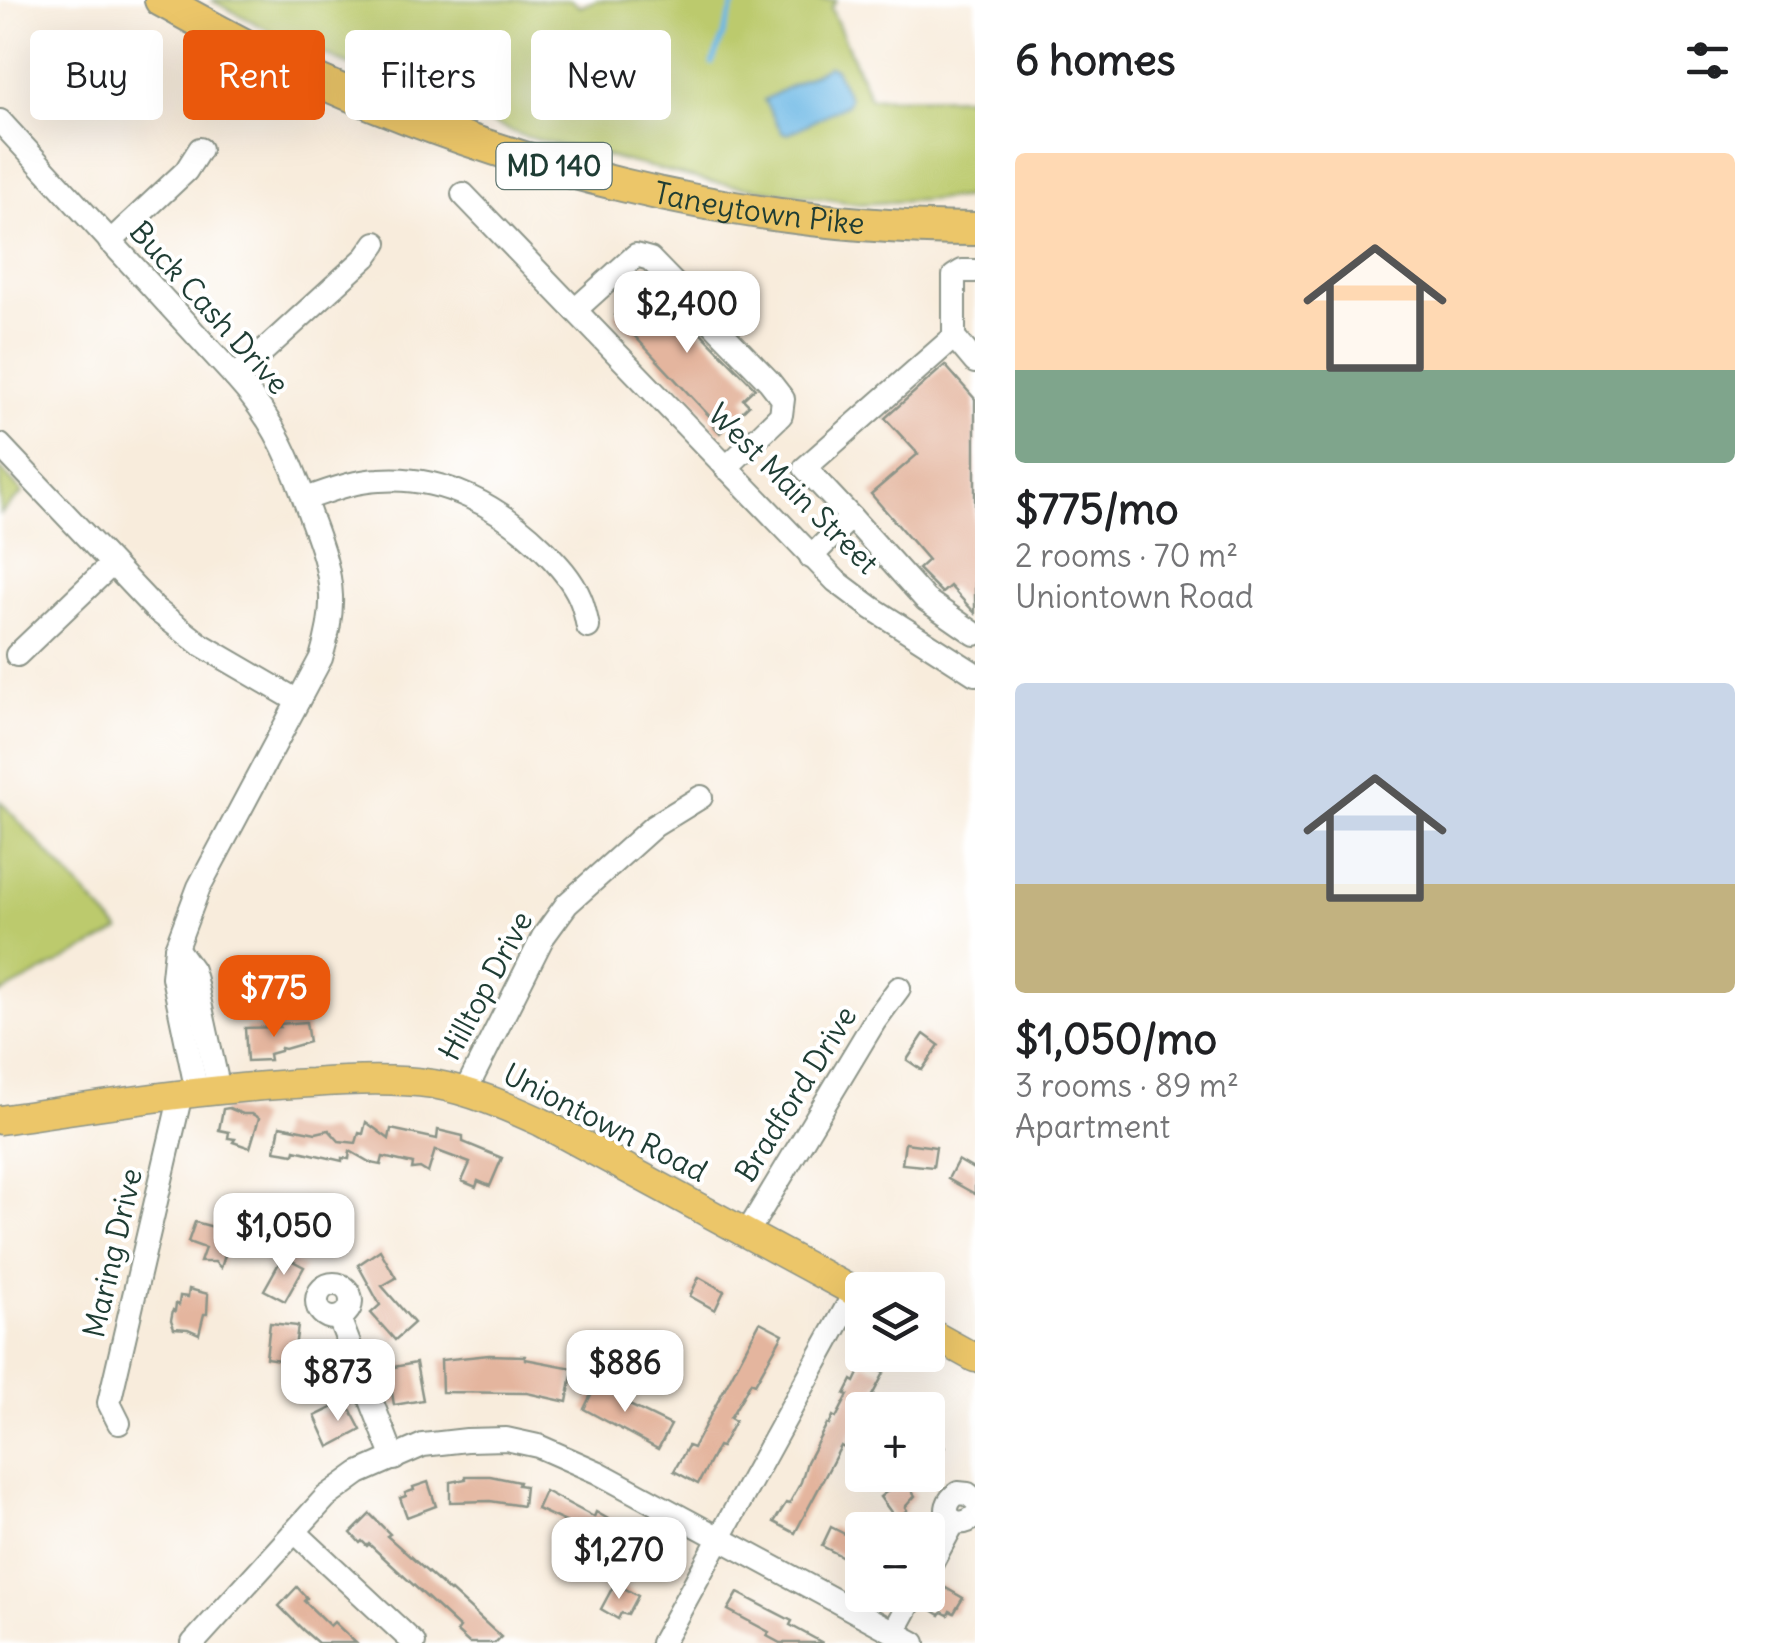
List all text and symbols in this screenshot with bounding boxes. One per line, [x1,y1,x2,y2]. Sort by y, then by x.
chip: Buy [30,30,163,120]
chip: Rent [183,30,325,120]
chip: Filters [345,30,511,120]
chip: New [531,30,671,120]
icon: filters [1680,33,1735,88]
text: 6 homes [1015,34,1176,86]
road number: MD 140 [496,143,612,189]
street label: Taneytown Pike [651,173,866,242]
street label: Buck Cash Drive [122,213,298,402]
icon: home [1285,218,1465,398]
pin: $2,400 [606,271,768,356]
text: $2,400 [636,283,738,324]
street label: West Main Street [700,395,887,582]
text: $775/mo [1015,483,1179,535]
text: 2 rooms · 70 m² [1015,535,1238,576]
text: Uniontown Road [1015,576,1254,617]
icon: home [1285,748,1465,928]
street label: Hilltop Drive [430,904,540,1067]
pin: $775 [215,955,333,1040]
text: $775 [240,967,308,1008]
street label: Bradford Drive [726,999,864,1188]
text: $1,050/mo [1015,1013,1217,1065]
street label: Uniontown Road [497,1054,714,1190]
text: 3 rooms · 89 m² [1015,1065,1239,1106]
text: Apartment [1015,1106,1170,1147]
street label: Maring Drive [74,1164,150,1341]
pin: $1,050 [203,1193,365,1278]
text: $1,050 [235,1205,333,1246]
map controls [845,1272,945,1612]
button: layers [845,1272,945,1372]
pin: $886 [566,1330,684,1415]
pin: $873 [279,1339,397,1424]
text: $886 [588,1342,662,1383]
text: $873 [303,1351,373,1392]
button: + [845,1392,945,1492]
button: − [845,1512,945,1612]
pin: $1,270 [538,1517,700,1602]
text: $1,270 [574,1529,664,1570]

